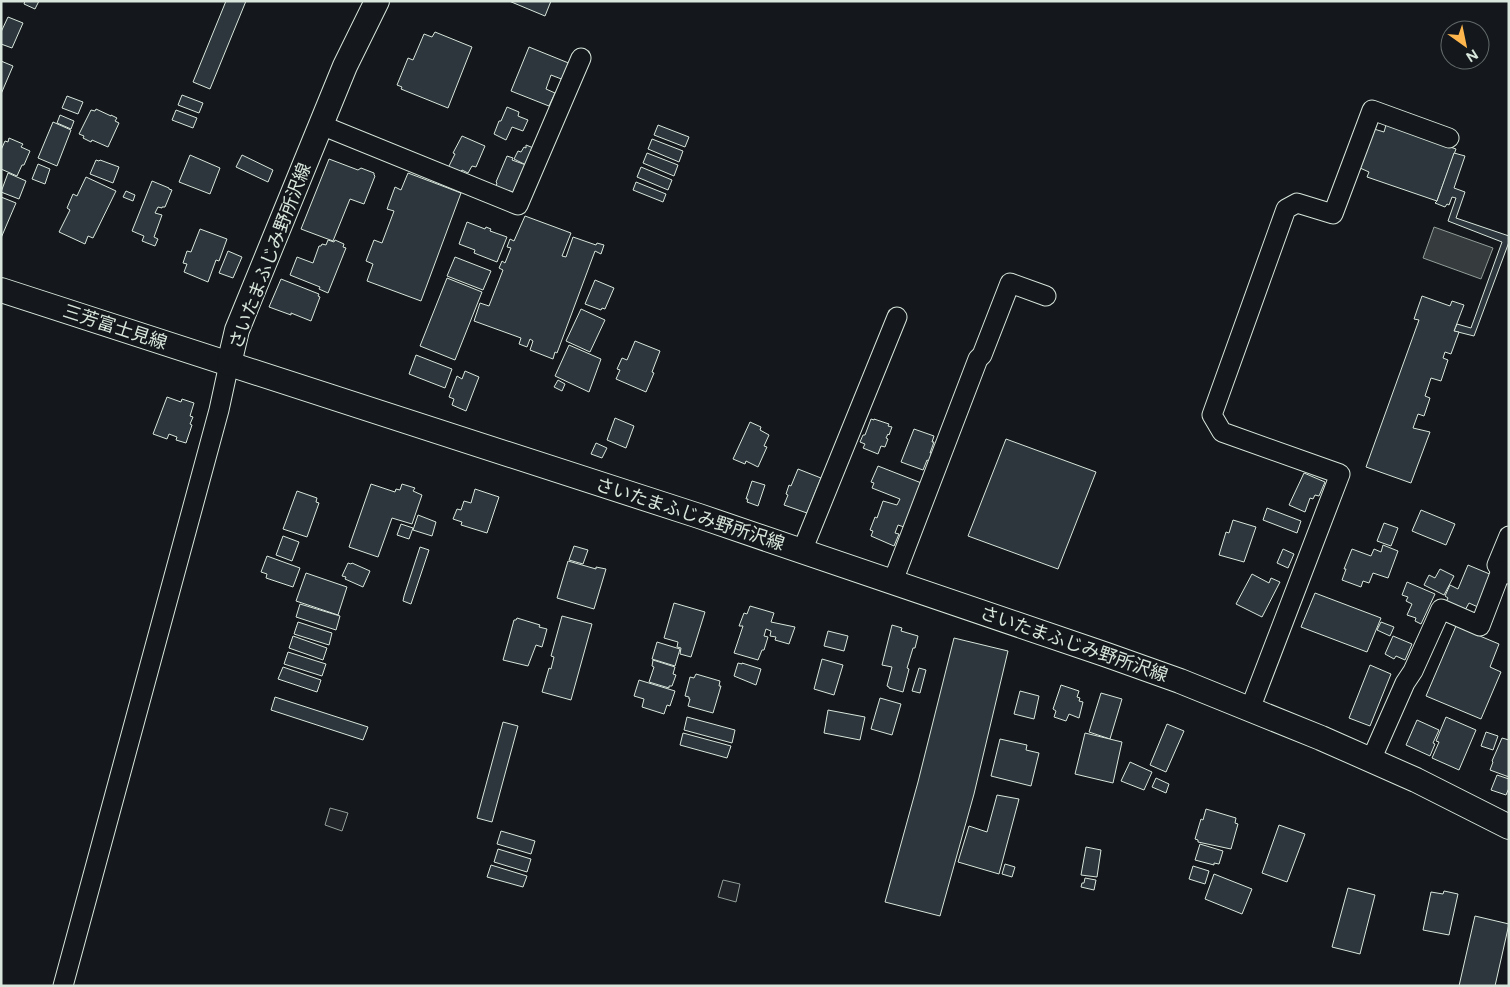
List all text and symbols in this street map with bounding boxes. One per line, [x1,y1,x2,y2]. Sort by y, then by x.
north arrow [1440,20,1490,70]
text: N [1463,45,1481,66]
street label: さいたまふじみ野所沢線 [224,160,316,352]
street label: 三芳富士見線 [60,300,170,354]
street label: さいたまふじみ野所沢線 [593,473,787,555]
street label: さいたまふじみ野所沢線 [977,601,1171,687]

